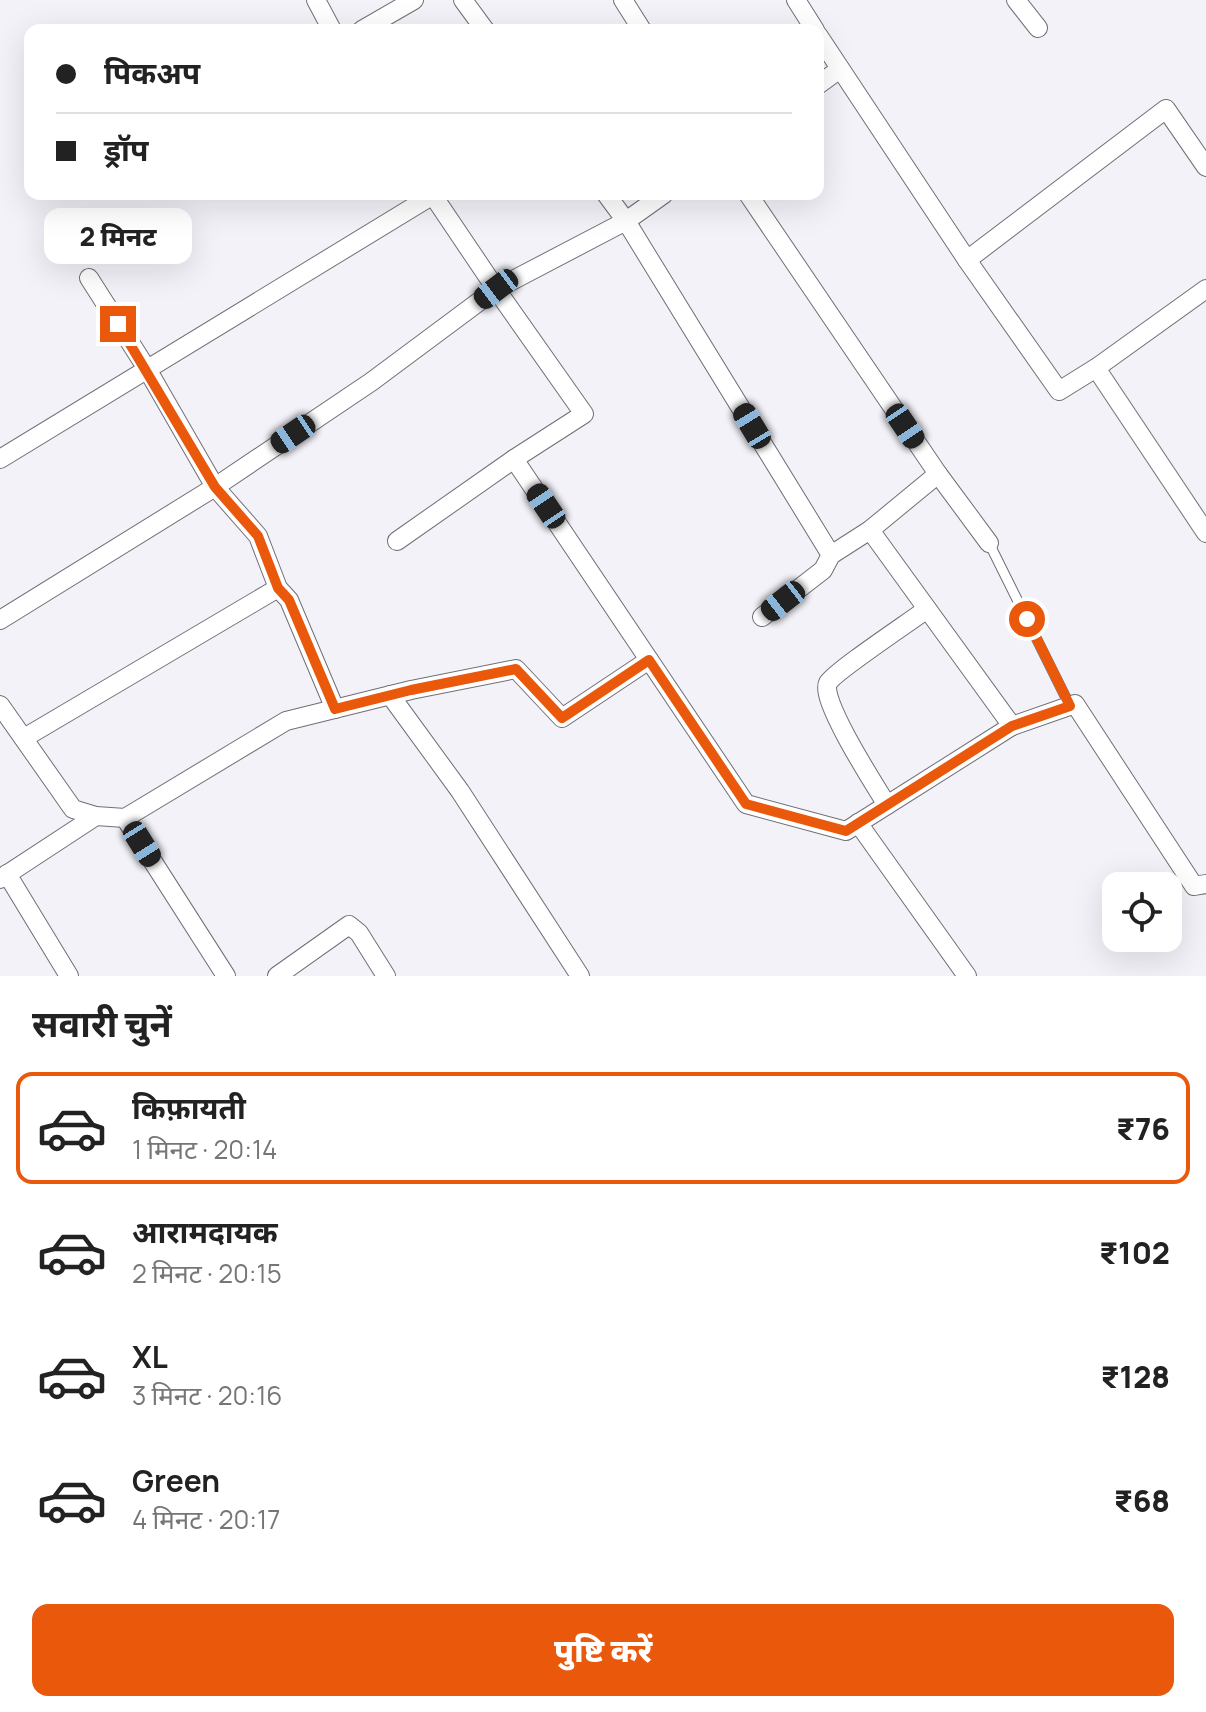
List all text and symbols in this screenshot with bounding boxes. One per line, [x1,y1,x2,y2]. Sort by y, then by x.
text: पिकअप [104,52,200,93]
text: ड्रॉप [104,129,148,170]
callout: 2 मिनट [44,208,192,264]
text: 2 मिनट [80,218,156,254]
car [470,265,522,313]
route end [100,306,136,342]
car [729,399,775,453]
car [882,399,928,453]
car [266,411,320,457]
car [523,479,569,533]
car [757,577,809,625]
route start [1009,601,1045,637]
car [119,817,165,871]
map controls [1102,872,1182,952]
button: locate [1102,872,1182,952]
text: सवारी चुनें [32,999,172,1048]
text: किफ़ायती [132,1087,246,1128]
icon: car [36,1092,108,1164]
text: ₹76 [1116,1108,1170,1149]
text: 1 मिनट · 20:14 [132,1131,277,1167]
text: आरामदायक [132,1211,278,1252]
icon: car [36,1216,108,1288]
text: ₹102 [1099,1232,1170,1273]
text: 2 मिनट · 20:15 [132,1255,282,1291]
text: XL [132,1336,168,1377]
icon: car [36,1340,108,1412]
text: ₹128 [1101,1356,1170,1397]
text: 3 मिनट · 20:16 [132,1377,282,1413]
text: Green [132,1460,220,1501]
icon: car [36,1464,108,1536]
text: ₹68 [1114,1480,1170,1521]
text: 4 मिनट · 20:17 [132,1501,280,1537]
button: पुष्टि करें [32,1604,1174,1696]

